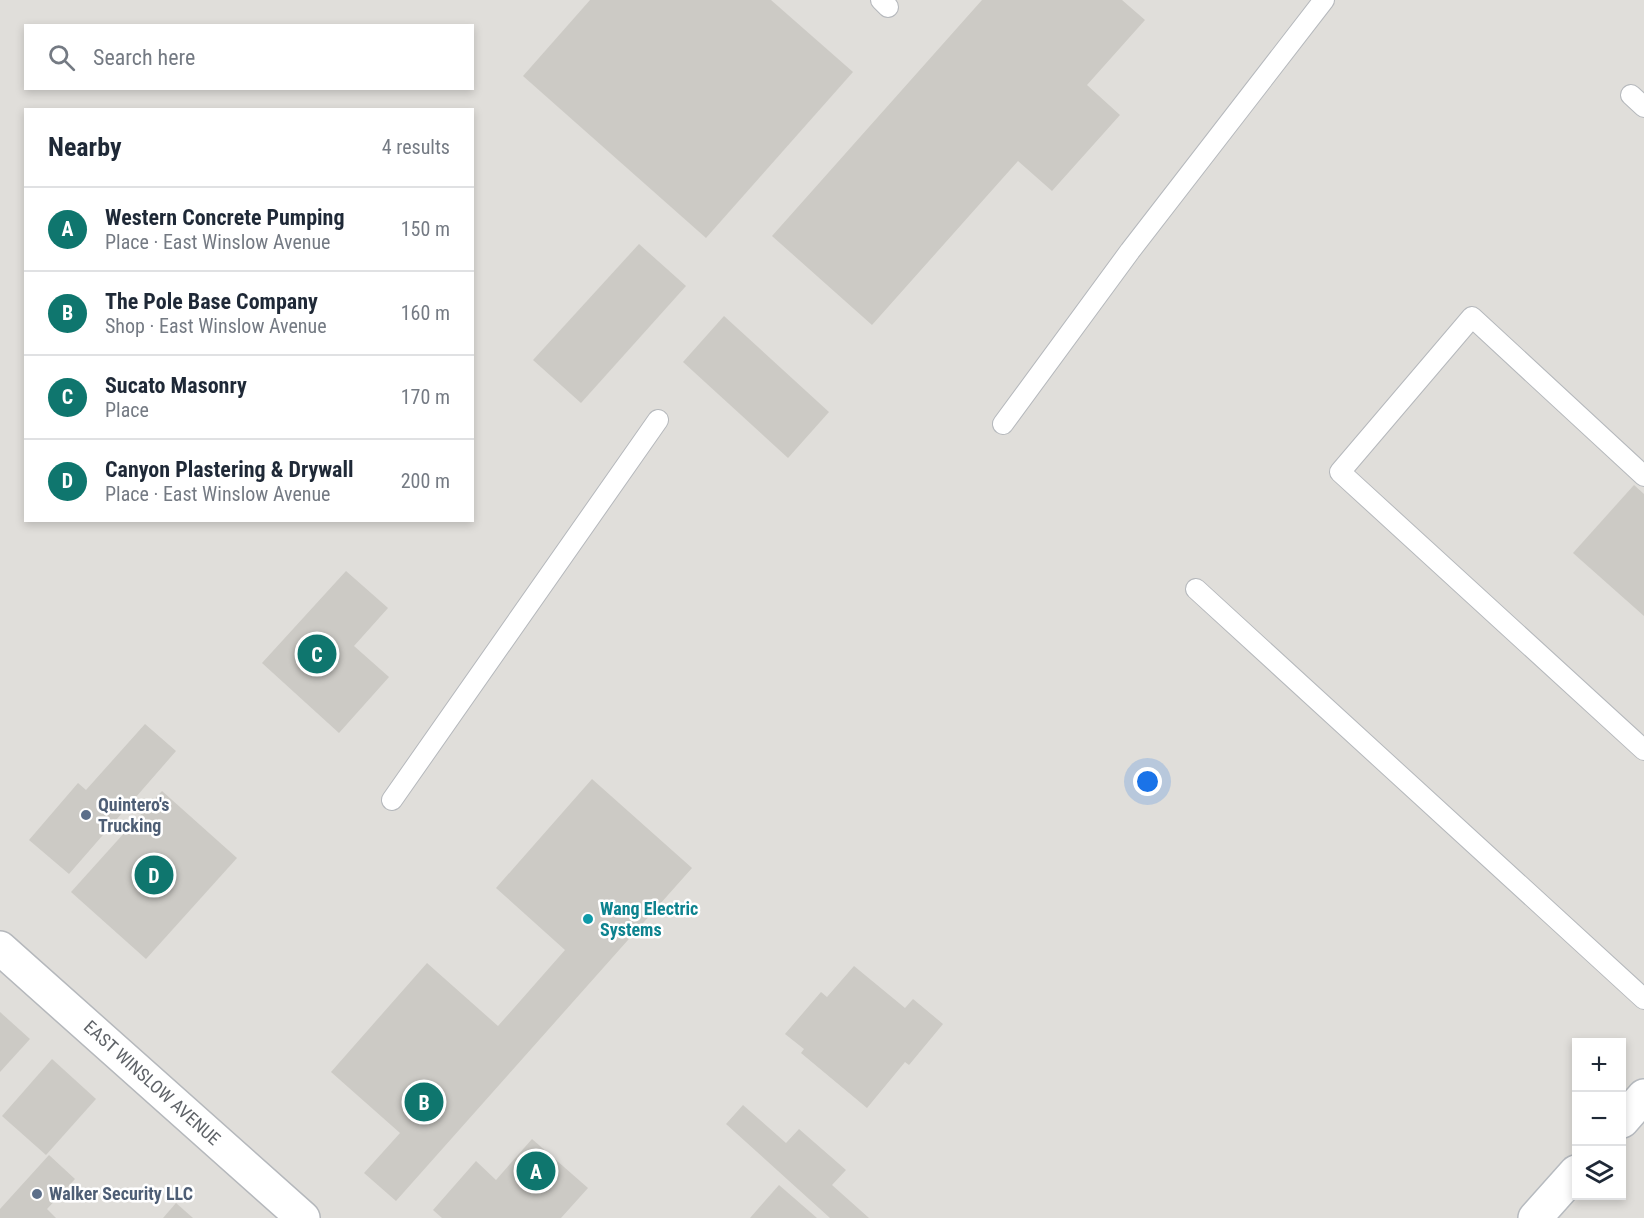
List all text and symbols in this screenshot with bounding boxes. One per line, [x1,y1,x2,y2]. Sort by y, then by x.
search box [24,24,474,90]
icon: search [45,41,78,74]
text: Search here [93,45,195,70]
text: Nearby [48,132,122,162]
text: 4 results [382,135,450,159]
text: Western Concrete Pumping [105,205,345,230]
text: A [62,217,73,241]
text: 150 m [401,217,450,241]
text: Place · East Winslow Avenue [105,230,331,254]
text: The Pole Base Company [105,289,318,314]
text: B [62,301,73,325]
text: 160 m [401,301,450,325]
text: Shop · East Winslow Avenue [105,314,327,338]
text: Sucato Masonry [105,373,247,398]
text: C [62,385,73,409]
text: 170 m [401,385,450,409]
text: Place [105,398,149,422]
text: Canyon Plastering & Drywall [105,457,354,482]
text: D [62,469,73,493]
text: 200 m [401,469,450,493]
text: Place · East Winslow Avenue [105,482,331,506]
pin: C [298,632,336,676]
your location [1133,767,1162,796]
place label: Quintero's Trucking [98,794,169,836]
marker: Quintero's Trucking [79,808,93,822]
pin: D [134,852,174,898]
place label: Wang Electric Systems [600,898,698,940]
marker: Wang Electric Systems [581,912,595,926]
street label: EAST WINSLOW AVENUE [80,1016,225,1149]
map controls [1572,1038,1626,1200]
button: + [1572,1038,1626,1092]
pin: B [404,1080,444,1124]
button: − [1572,1092,1626,1146]
button: layers [1572,1146,1626,1200]
pin: A [516,1148,556,1194]
place label: Walker Security LLC [49,1183,193,1204]
marker: Walker Security LLC [30,1187,44,1201]

